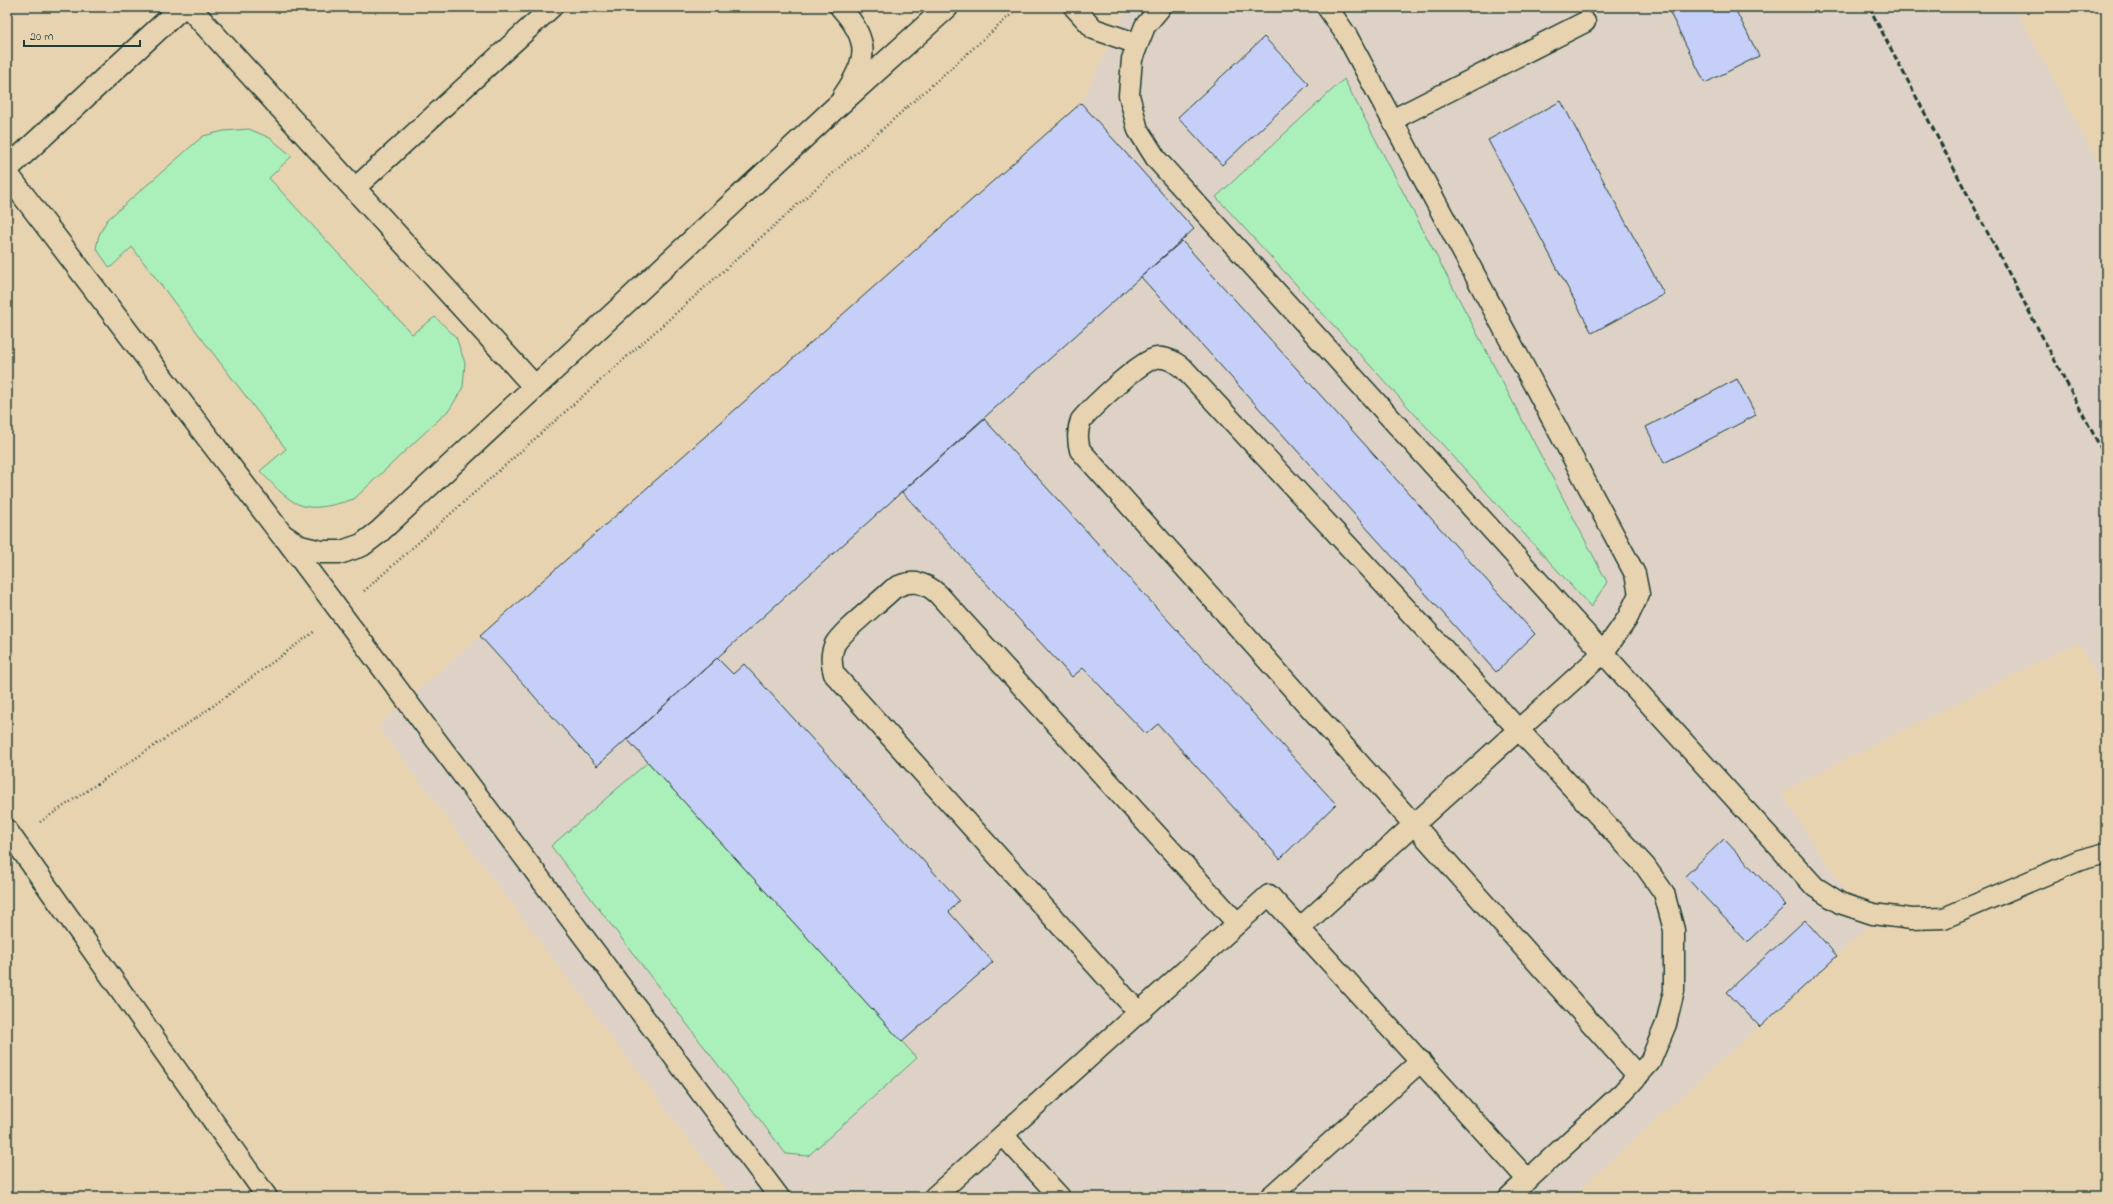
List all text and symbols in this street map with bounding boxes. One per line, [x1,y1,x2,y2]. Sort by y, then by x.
scale bar [24,22,140,48]
text: 20 m [30,28,53,46]

